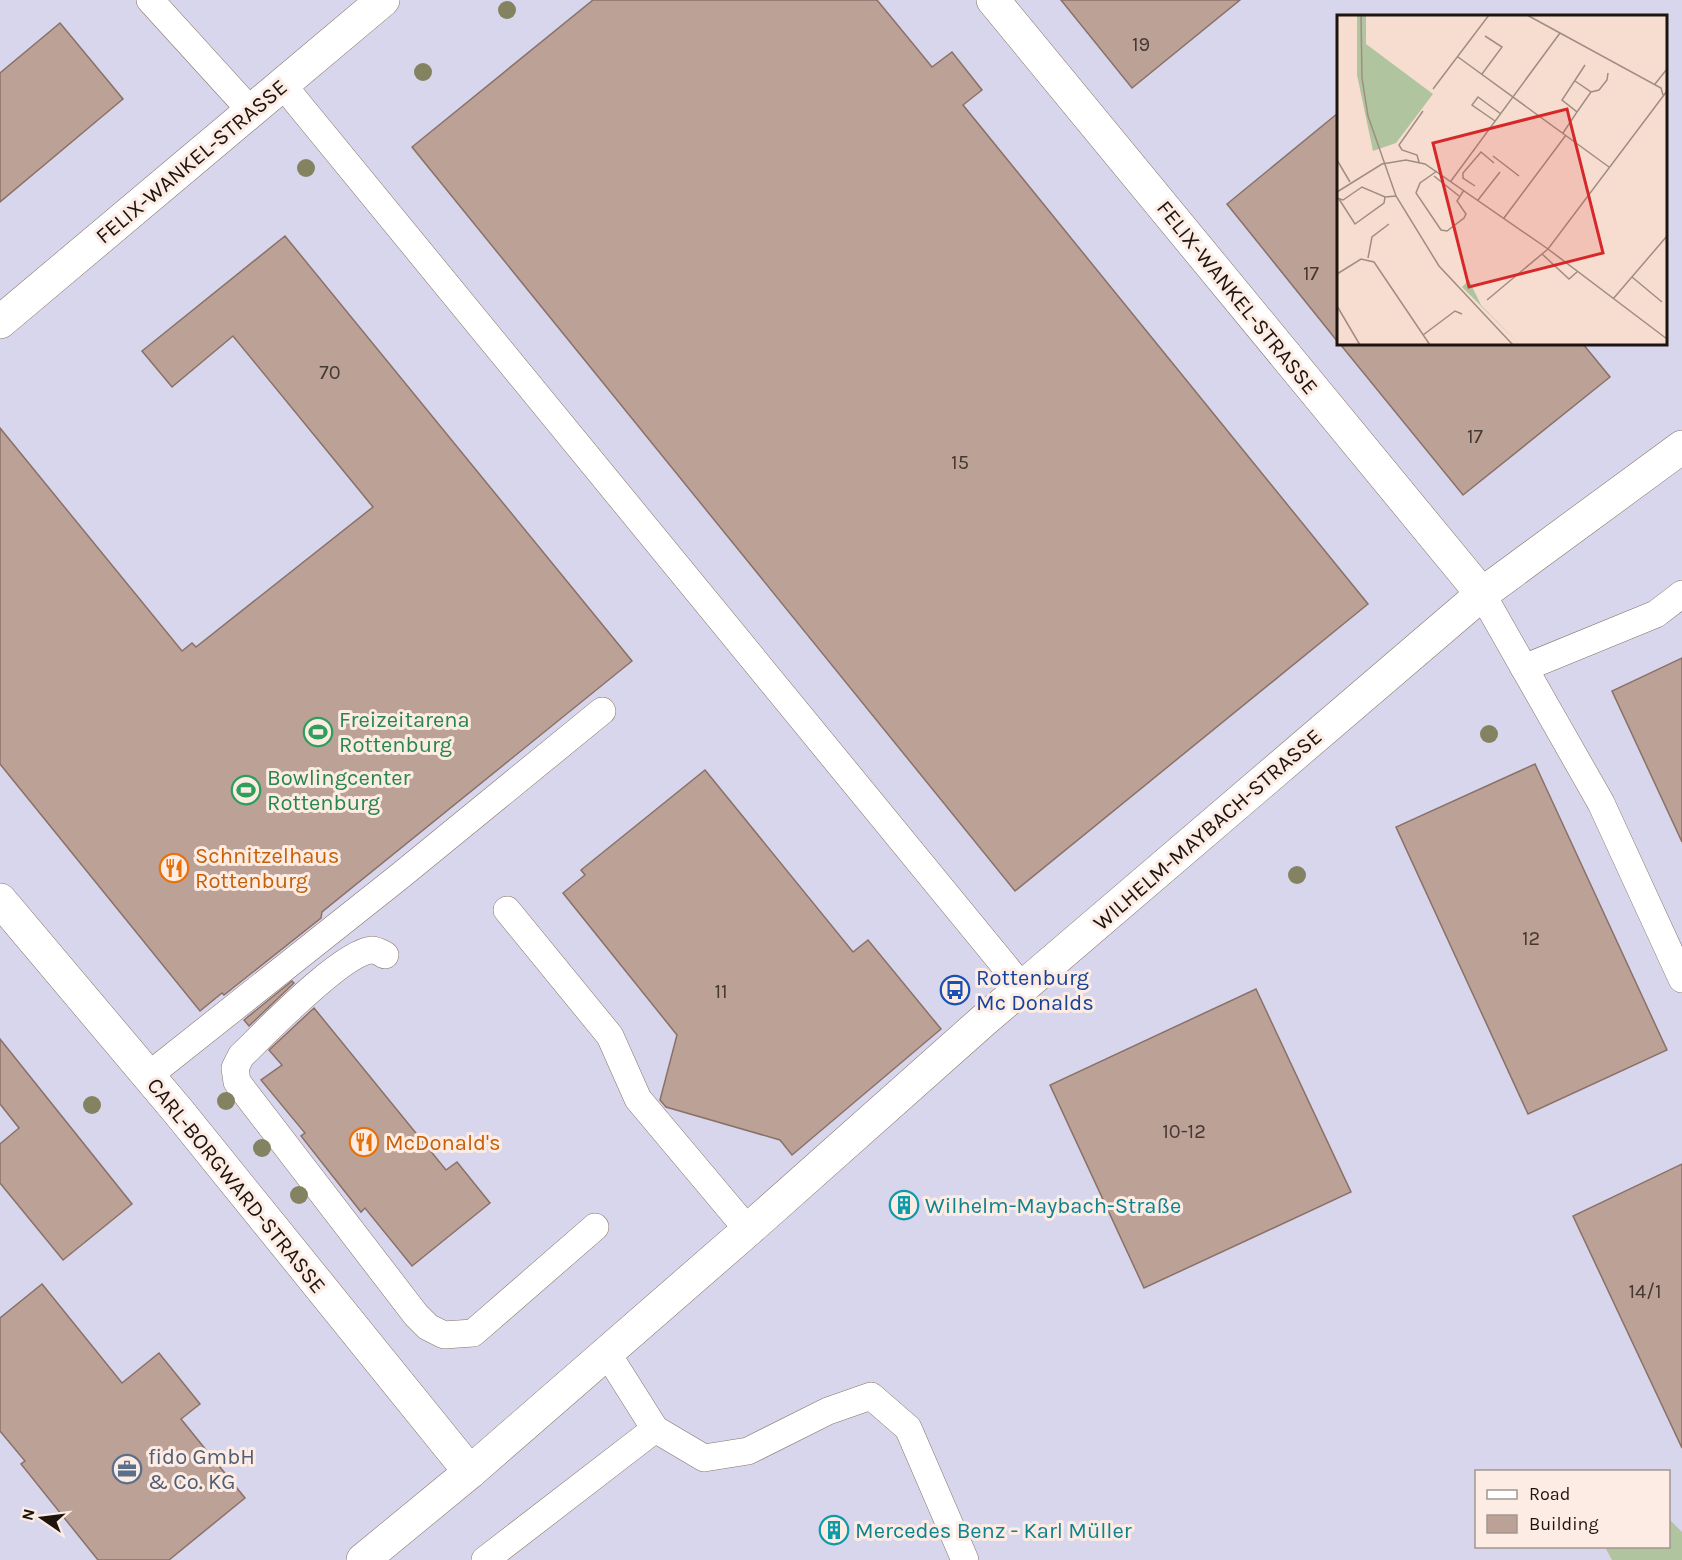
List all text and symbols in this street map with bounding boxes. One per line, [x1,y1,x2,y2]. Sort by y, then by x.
inset map [1337,15,1667,345]
house number: 19 [1132,33,1150,56]
street label: FELIX-WANKEL-STRASSE [91,74,293,249]
street label: FELIX-WANKEL-STRASSE [1151,195,1323,400]
house number: 17 [1303,262,1320,285]
house number: 70 [319,361,341,384]
house number: 17 [1467,425,1484,448]
house number: 15 [951,451,969,474]
place label: Freizeitarena Rottenburg [339,707,470,758]
sports icon: Freizeitarena Rottenburg [302,716,334,748]
street label: WILHELM-MAYBACH-STRASSE [1088,723,1327,936]
place label: Bowlingcenter Rottenburg [267,765,411,816]
sports icon: Bowlingcenter Rottenburg [230,774,262,806]
place label: Schnitzelhaus Rottenburg [195,843,339,894]
restaurant icon: Schnitzelhaus Rottenburg [158,852,190,884]
house number: 12 [1522,927,1540,950]
place label: Rottenburg Mc Donalds [976,965,1094,1016]
bus stop icon: Rottenburg Mc Donalds [939,974,971,1006]
house number: 11 [714,980,728,1003]
street label: CARL-BORGWARD-STRASSE [141,1073,331,1299]
house number: 10-12 [1162,1120,1206,1143]
restaurant icon: McDonald's [348,1126,380,1158]
place label: McDonald's [385,1130,501,1156]
building icon: Wilhelm-Maybach-Straße [888,1189,920,1221]
place label: Wilhelm-Maybach-Straße [925,1193,1181,1219]
house number: 14/1 [1628,1280,1662,1303]
place label: fido GmbH & Co. KG [148,1444,255,1495]
office icon: fido GmbH & Co. KG [111,1453,143,1485]
legend [1475,1470,1670,1548]
text: Road [1529,1483,1570,1505]
north arrow [12,1488,72,1548]
text: N [17,1507,39,1522]
text: Building [1529,1513,1599,1535]
building icon: Mercedes Benz - Karl Müller [818,1514,850,1546]
place label: Mercedes Benz - Karl Müller [855,1518,1132,1544]

